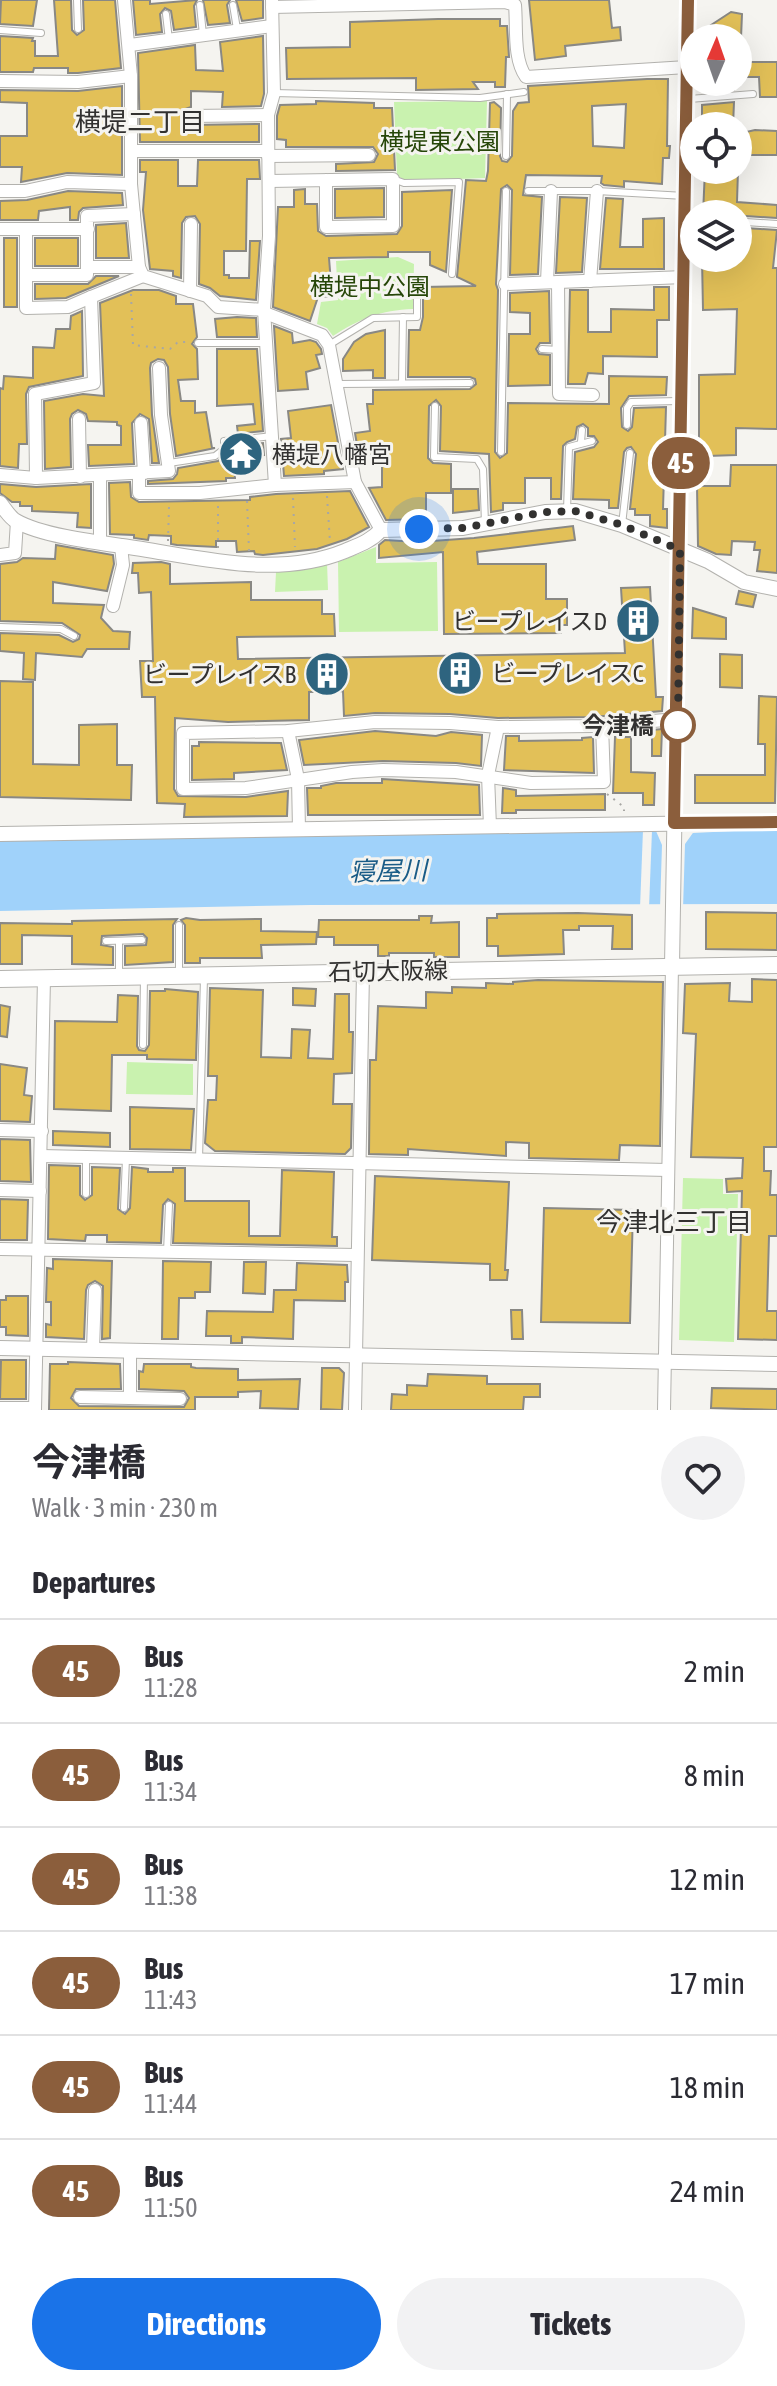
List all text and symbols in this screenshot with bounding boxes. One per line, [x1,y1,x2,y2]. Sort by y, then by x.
north arrow [680,24,752,96]
map controls [680,24,752,272]
district label: 横堤二丁目 [75,107,205,137]
button: locate [680,112,752,184]
park label: 横堤東公園 [380,128,500,155]
button: layers [680,200,752,272]
park label: 横堤中公園 [310,273,430,300]
temple icon: 横堤八幡宮 [217,430,265,478]
line badge: 45 [645,437,717,489]
place label: 横堤八幡宮 [272,441,392,468]
text: 45 [668,447,694,479]
your location [399,509,439,549]
building icon: ビープレイスD [614,597,662,645]
place label: ビープレイスD [452,608,607,635]
building icon: ビープレイスC [436,649,484,697]
building icon: ビープレイスB [303,650,351,698]
place label: ビープレイスC [491,660,644,687]
place label: ビープレイスB [143,661,297,688]
marker: 今津橋 [661,708,695,742]
place label: 今津橋 [582,712,654,739]
water label: 寝屋川 [349,855,430,887]
street label: 石切大阪線 [328,956,448,986]
district label: 今津北三丁目 [596,1207,752,1237]
button: heart [661,1436,745,1520]
text: 今津橋 [32,1441,146,1484]
text: Walk · 3 min · 230 m [32,1493,218,1523]
text: Departures [32,1565,155,1599]
text: Bus [144,1639,183,1673]
text: 2 min [684,1654,745,1688]
text: 45 [63,1655,89,1687]
text: 11:28 [144,1673,198,1703]
text: Bus [144,1743,183,1777]
text: 8 min [684,1758,745,1792]
text: 45 [63,1759,89,1791]
text: 11:34 [144,1777,198,1807]
text: Bus [144,1847,183,1881]
text: 12 min [670,1862,745,1896]
text: 45 [63,1863,89,1895]
text: 11:38 [144,1881,198,1911]
text: Bus [144,1951,183,1985]
text: 17 min [670,1966,745,2000]
text: 45 [63,1967,89,1999]
text: 11:43 [144,1985,198,2015]
text: Bus [144,2055,183,2089]
text: 18 min [670,2070,745,2104]
text: 45 [63,2071,89,2103]
text: 11:44 [144,2089,198,2119]
text: Bus [144,2159,183,2193]
text: 24 min [670,2174,745,2208]
text: 45 [63,2175,89,2207]
text: 11:50 [144,2193,198,2223]
button: Directions [32,2278,381,2370]
button: Tickets [397,2278,745,2370]

